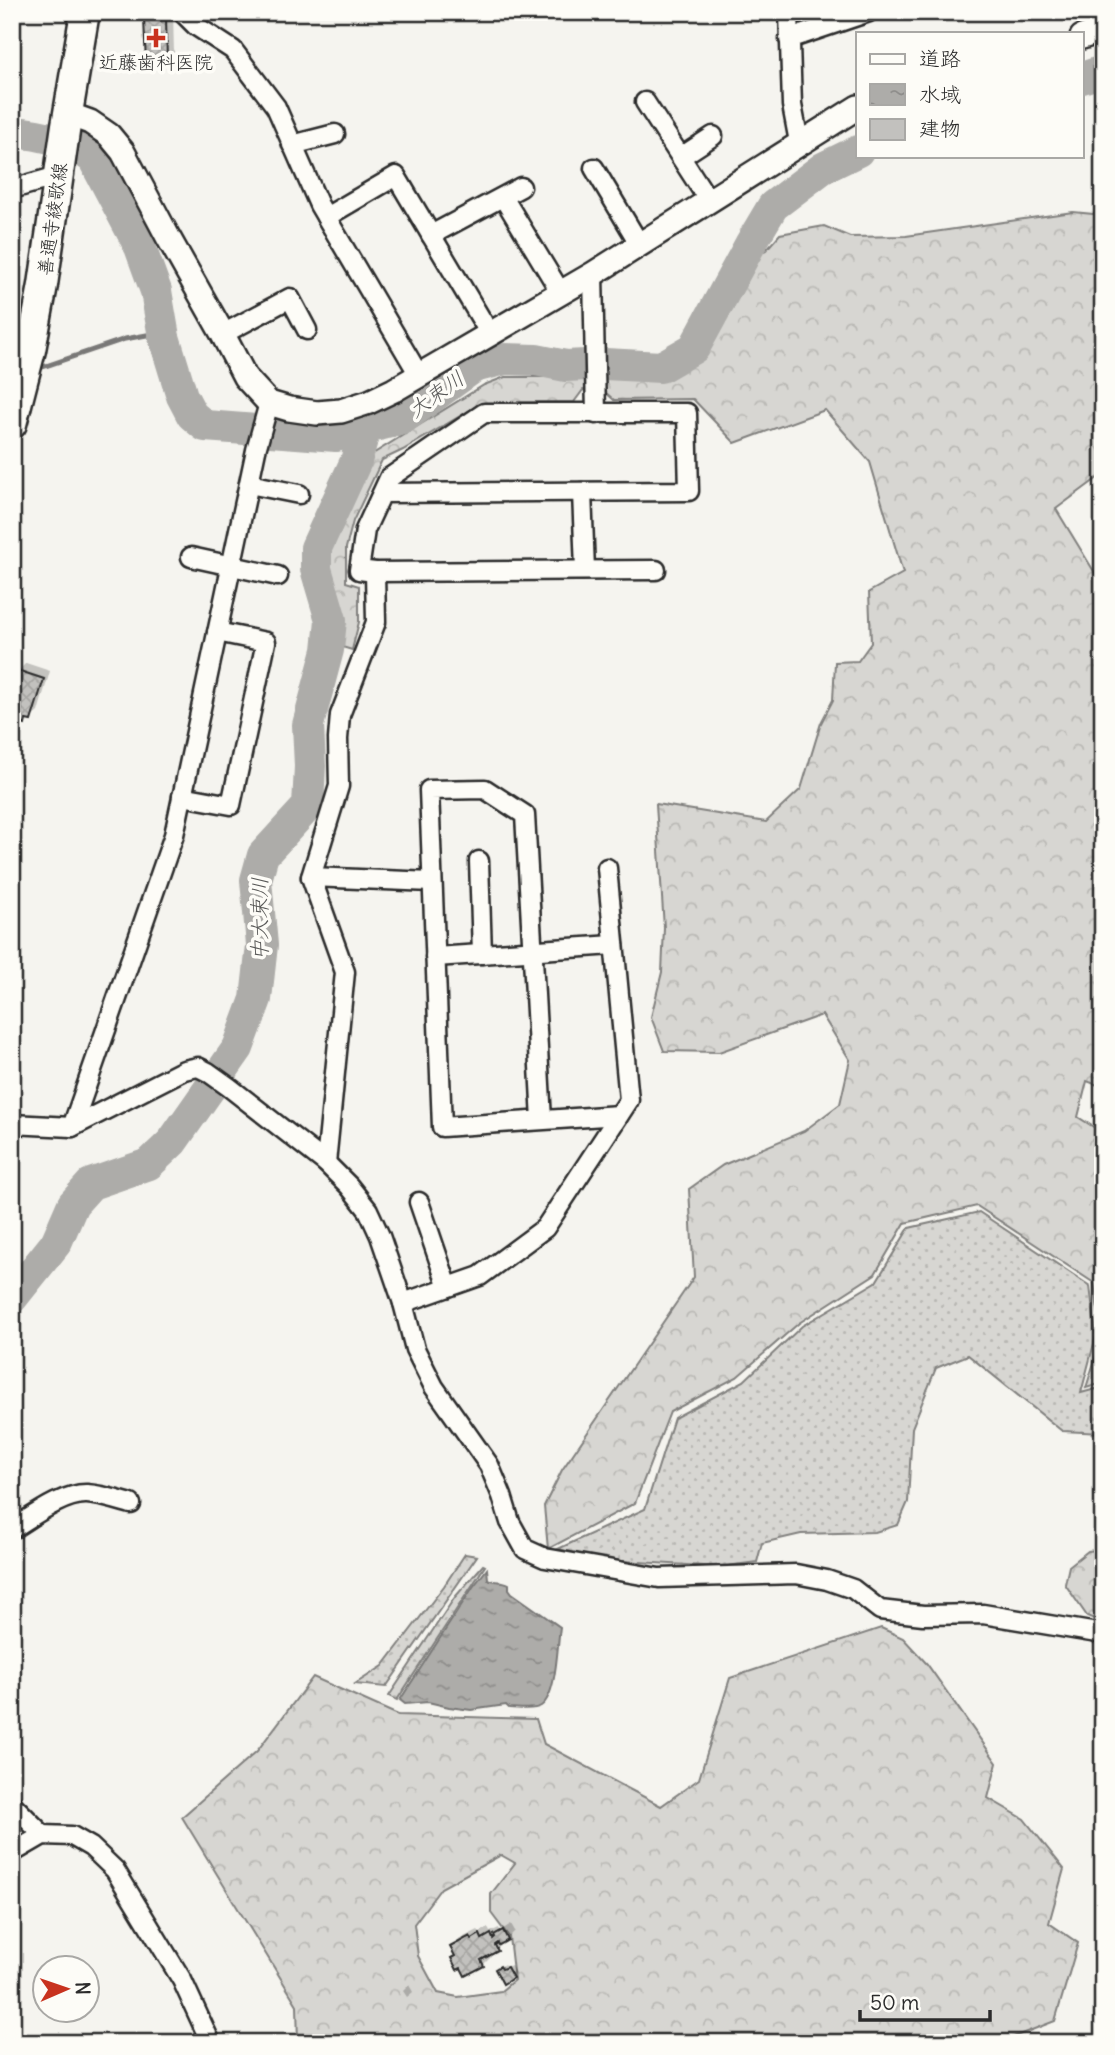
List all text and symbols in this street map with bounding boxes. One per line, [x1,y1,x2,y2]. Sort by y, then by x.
marker: 近藤歯科医院 [146,28,166,48]
legend [856,32,1084,158]
text: 道路 [919,45,961,72]
place label: 近藤歯科医院 [99,50,213,74]
text: 水域 [919,81,961,108]
text: 建物 [919,115,961,142]
street label: 善通寺綾歌線 [32,161,72,277]
water label: 大束川 [403,365,469,423]
water label: 中大束川 [246,877,273,961]
north arrow [32,1954,102,2024]
scale bar [860,1978,989,2022]
text: N [71,1981,95,1995]
text: 50 m [870,1989,919,2016]

